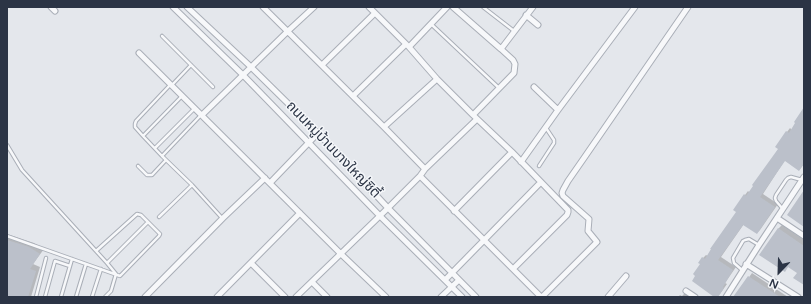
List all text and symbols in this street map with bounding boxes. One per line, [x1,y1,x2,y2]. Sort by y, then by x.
street label: ถนนหมู่บ้านบางใหญ่ซิตี้ [282,98,384,202]
north arrow [759,252,799,292]
text: N [768,276,781,291]

